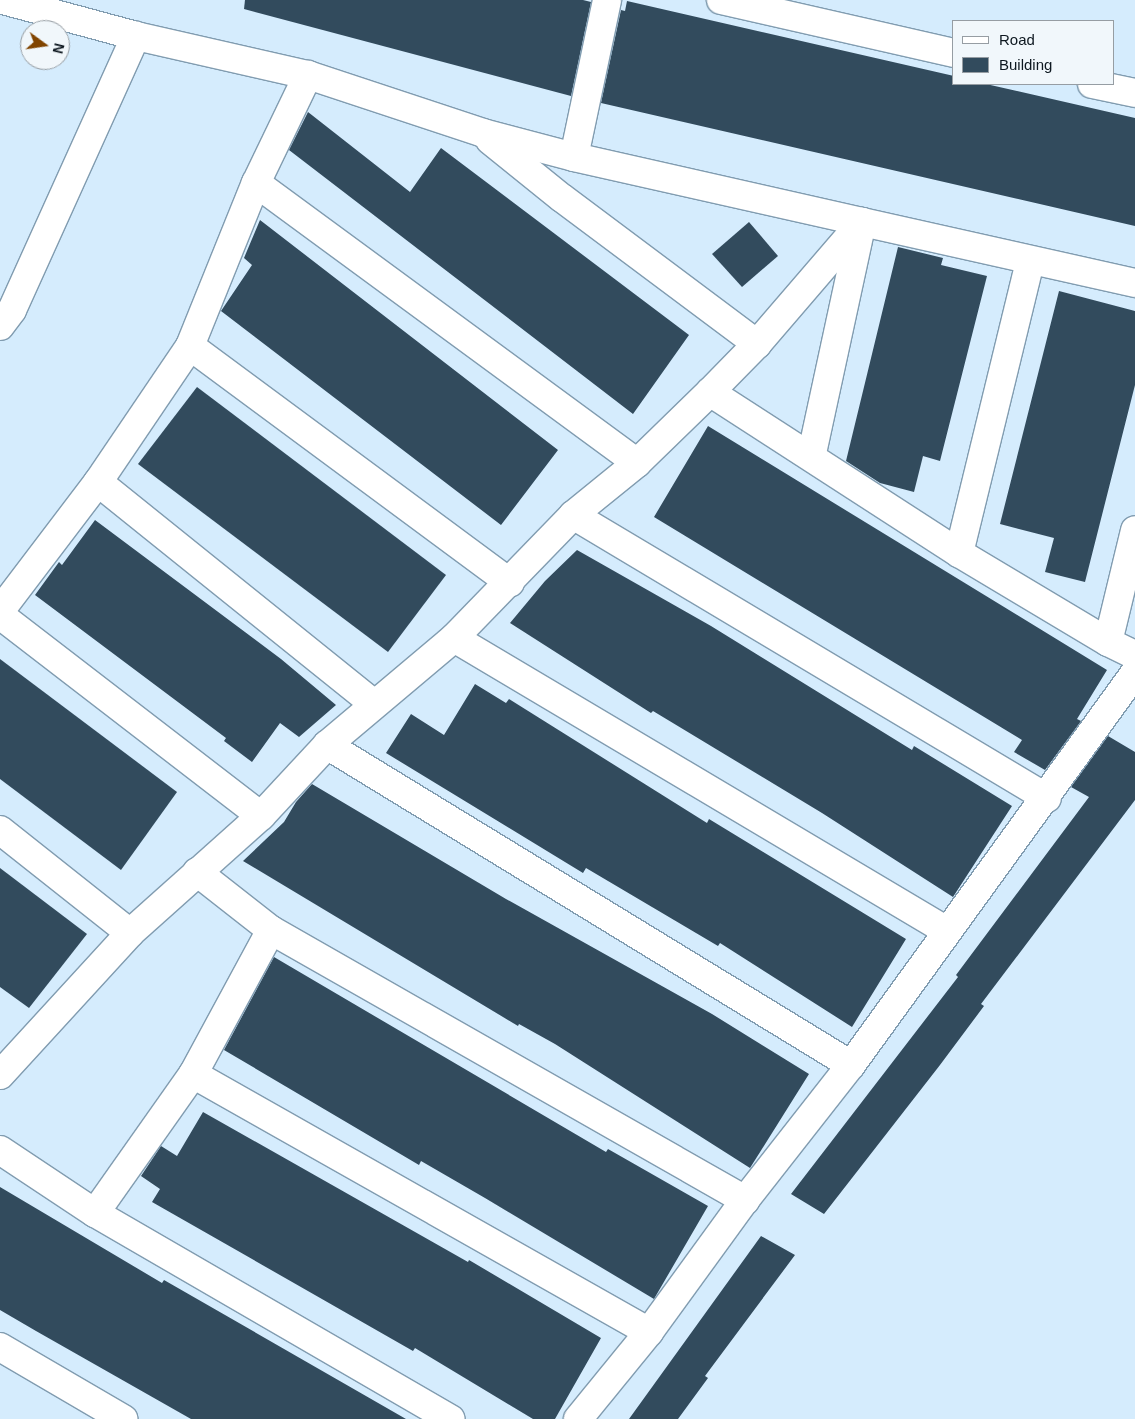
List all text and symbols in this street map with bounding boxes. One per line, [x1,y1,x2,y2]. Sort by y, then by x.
north arrow [20,20,70,70]
legend [952,20,1115,85]
text: Road [999,31,1035,48]
text: N [50,42,68,55]
text: Building [999,56,1052,73]

